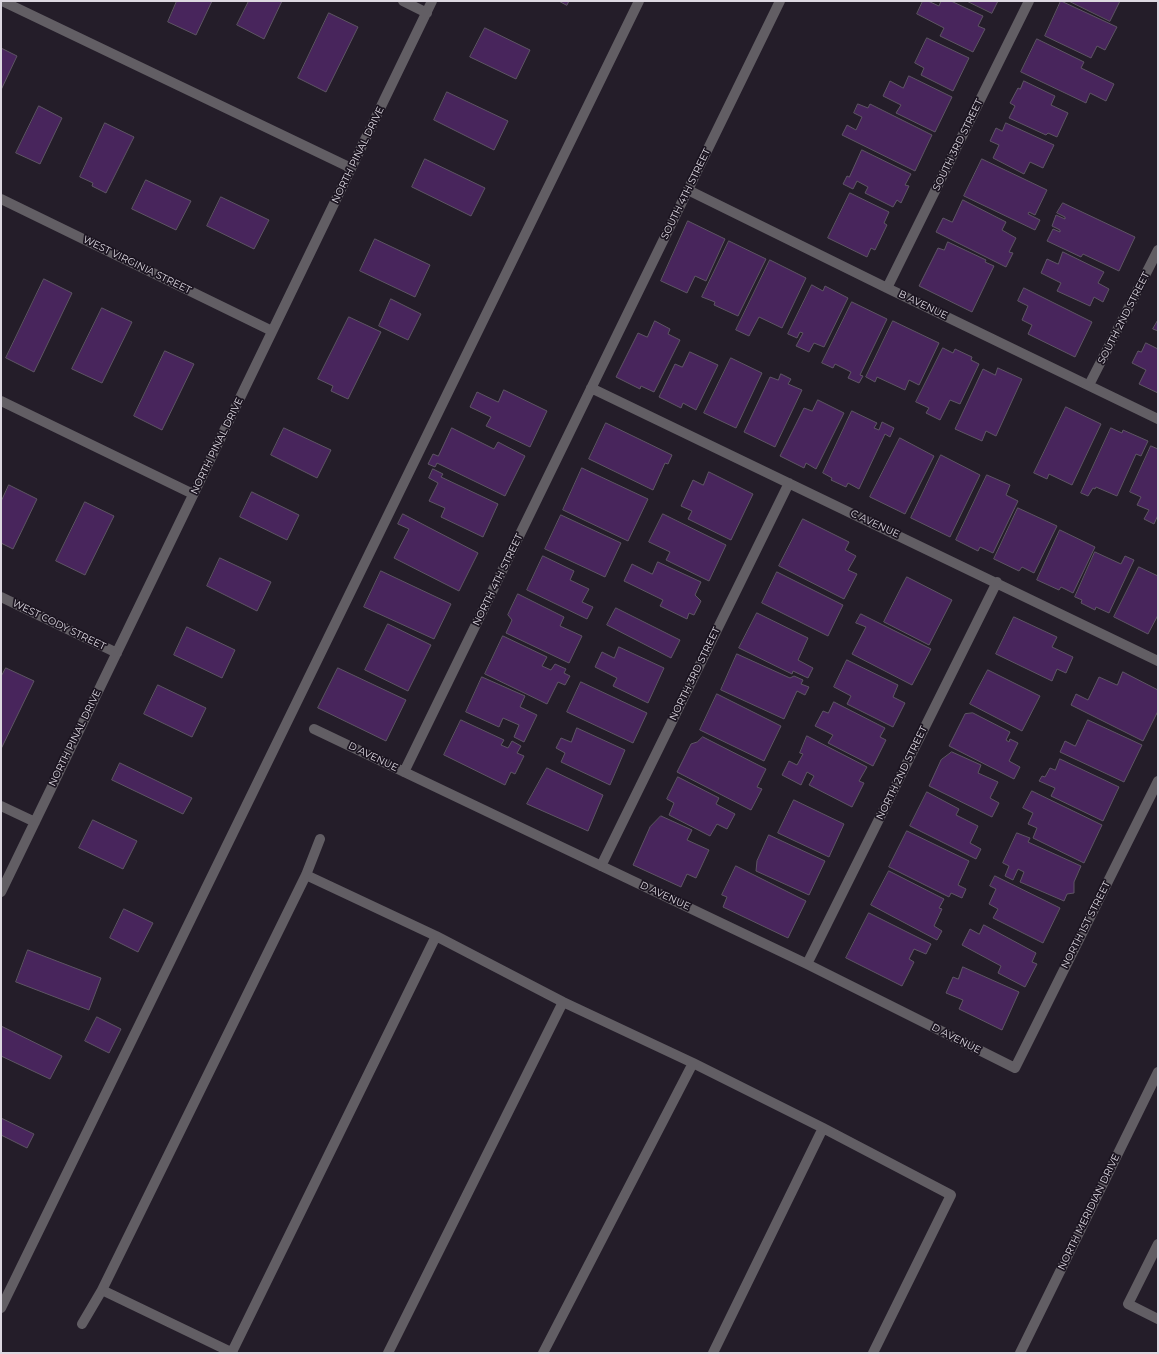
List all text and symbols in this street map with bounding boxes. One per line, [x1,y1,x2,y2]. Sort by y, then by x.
street label: SOUTH 3RD STREET [931,97,985,193]
street label: NORTH PINAL DRIVE [329,105,387,205]
street label: SOUTH 4TH STREET [659,147,713,241]
street label: WEST VIRGINIA STREET [81,234,193,296]
street label: SOUTH 2ND STREET [1096,270,1152,366]
street label: B AVENUE [896,288,950,322]
street label: NORTH PINAL DRIVE [188,396,246,496]
street label: C AVENUE [849,507,901,541]
street label: NORTH 4TH STREET [470,532,526,628]
street label: WEST CODY STREET [10,597,108,653]
street label: NORTH 3RD STREET [667,626,723,722]
street label: NORTH PINAL DRIVE [46,688,104,788]
street label: NORTH 2ND STREET [874,724,930,822]
street label: D AVENUE [346,740,400,774]
street label: D AVENUE [638,879,692,913]
street label: NORTH 1ST STREET [1059,879,1113,971]
street label: D AVENUE [929,1021,983,1057]
street label: NORTH MERIDIAN DRIVE [1056,1152,1122,1272]

